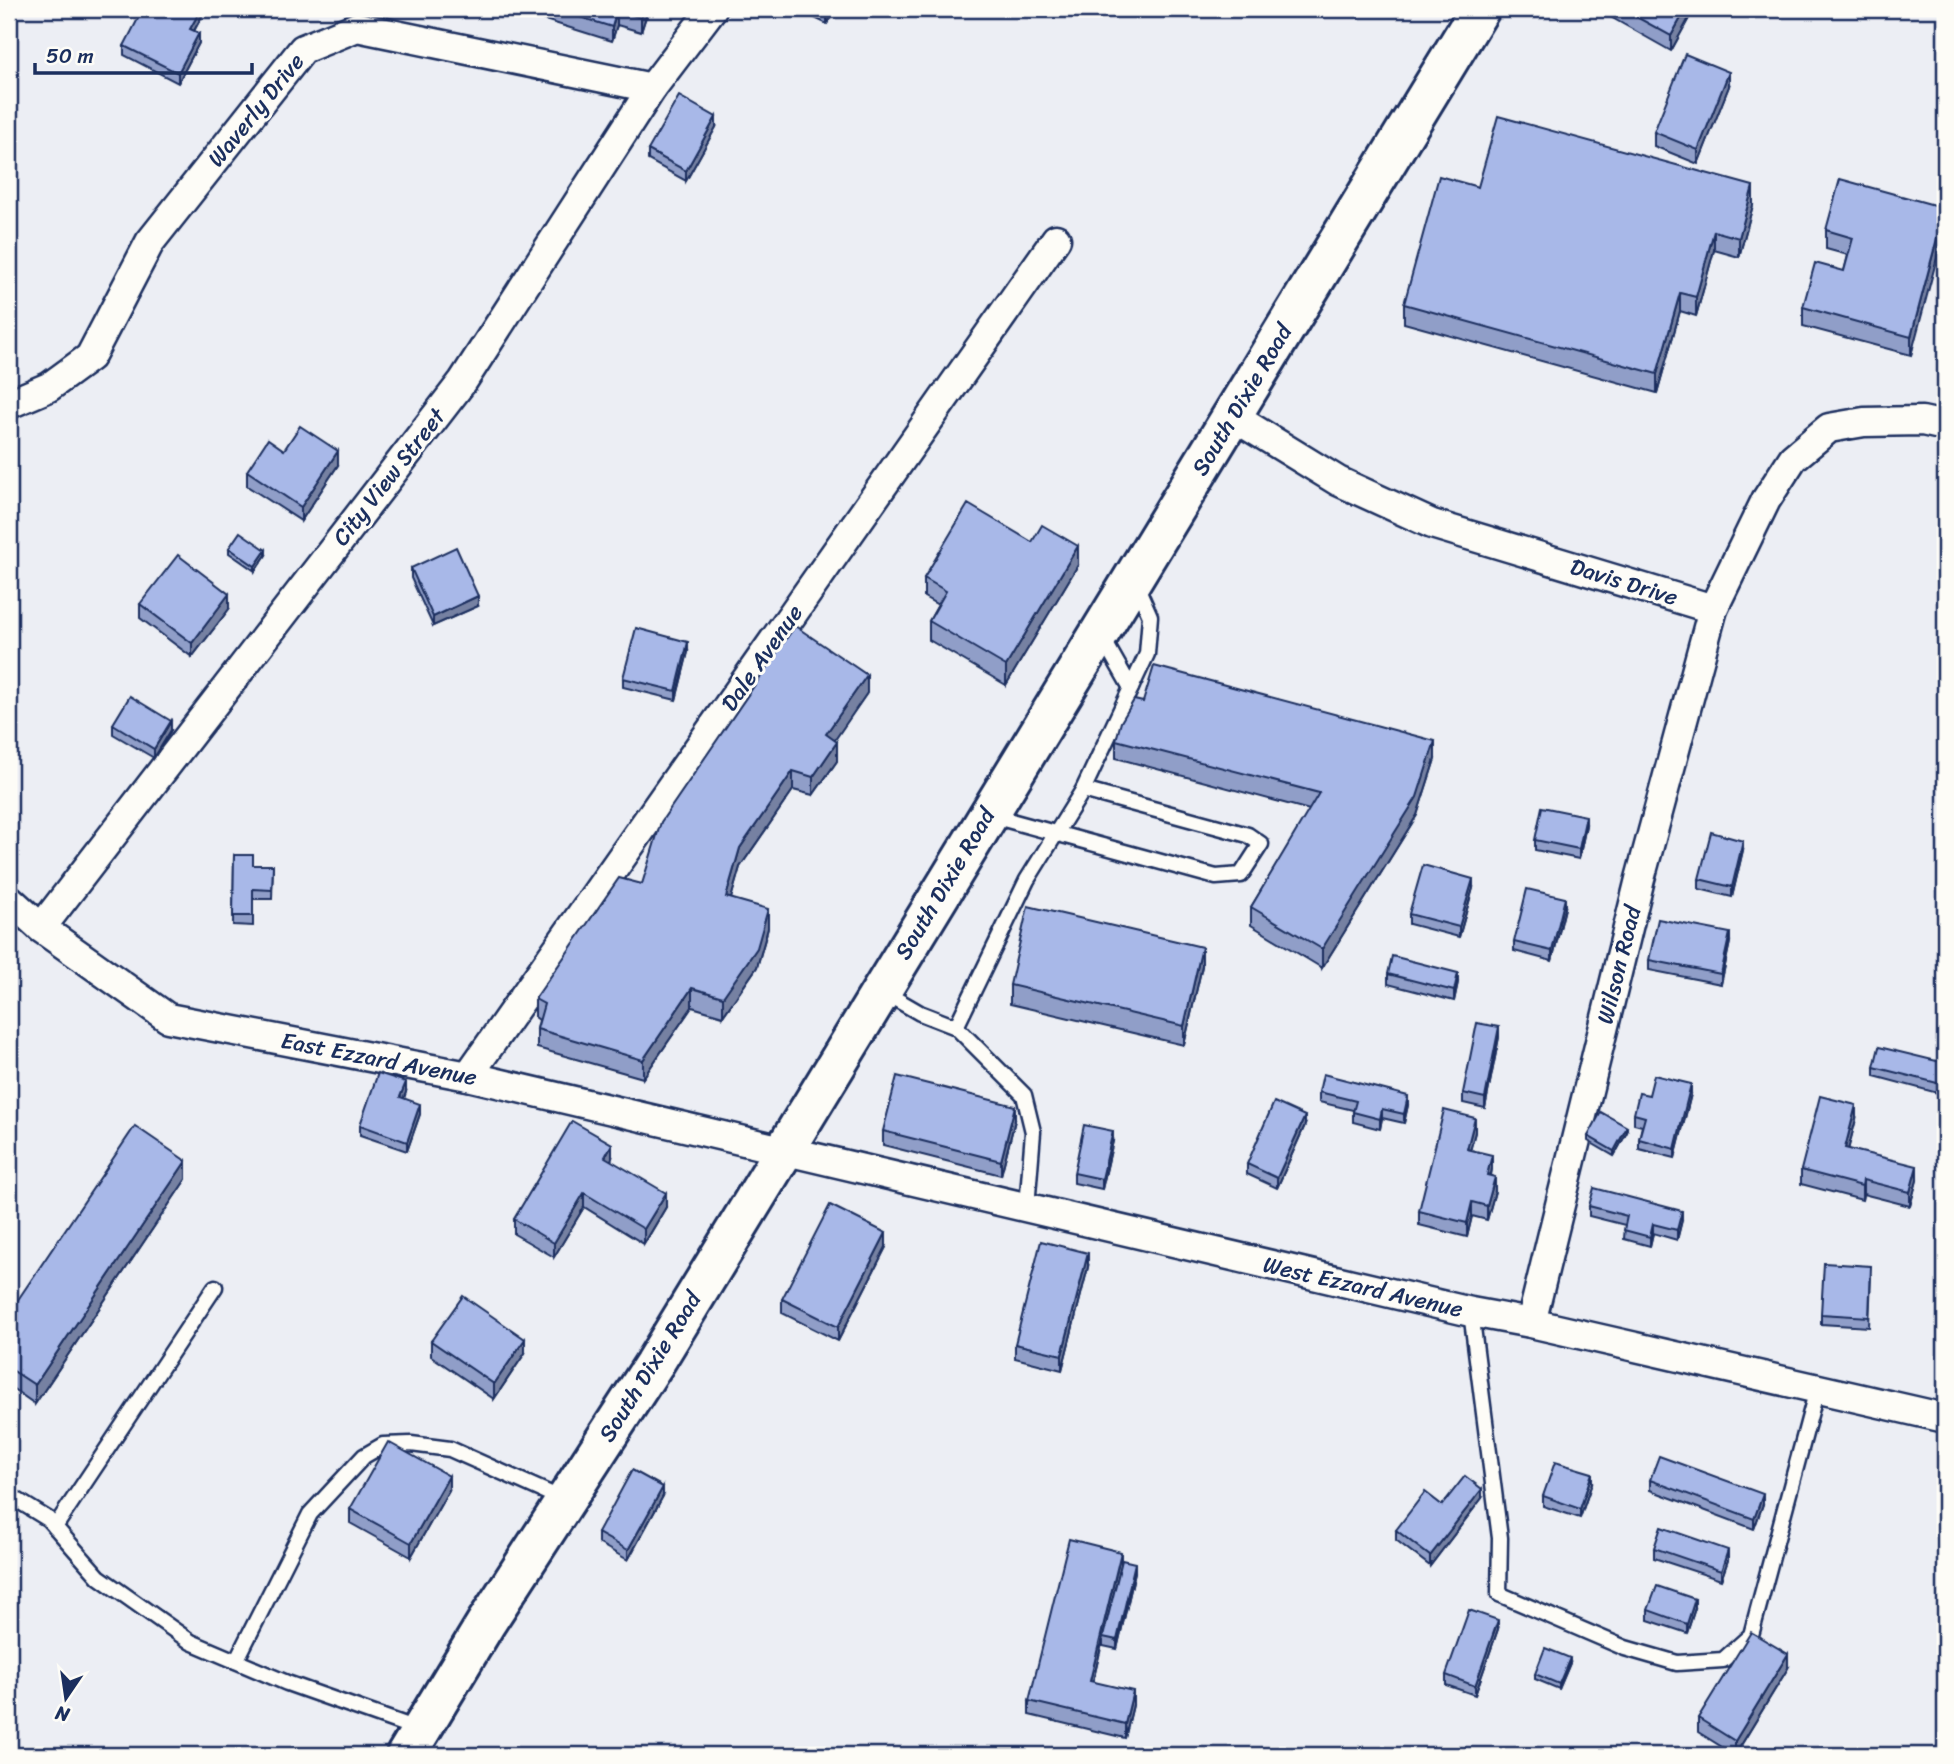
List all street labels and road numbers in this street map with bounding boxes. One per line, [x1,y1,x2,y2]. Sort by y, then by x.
street label: Waverly Drive [197,43,315,176]
street label: South Dixie Road [1180,314,1305,484]
street label: City View Street [322,397,457,555]
street label: Davis Drive [1565,546,1683,618]
street label: Dale Avenue [710,596,814,720]
street label: South Dixie Road [883,798,1008,968]
street label: Wilson Road [1585,900,1654,1028]
street label: East Ezzard Avenue [278,1020,481,1098]
street label: West Ezzard Avenue [1259,1244,1467,1330]
street label: South Dixie Road [587,1282,714,1451]

